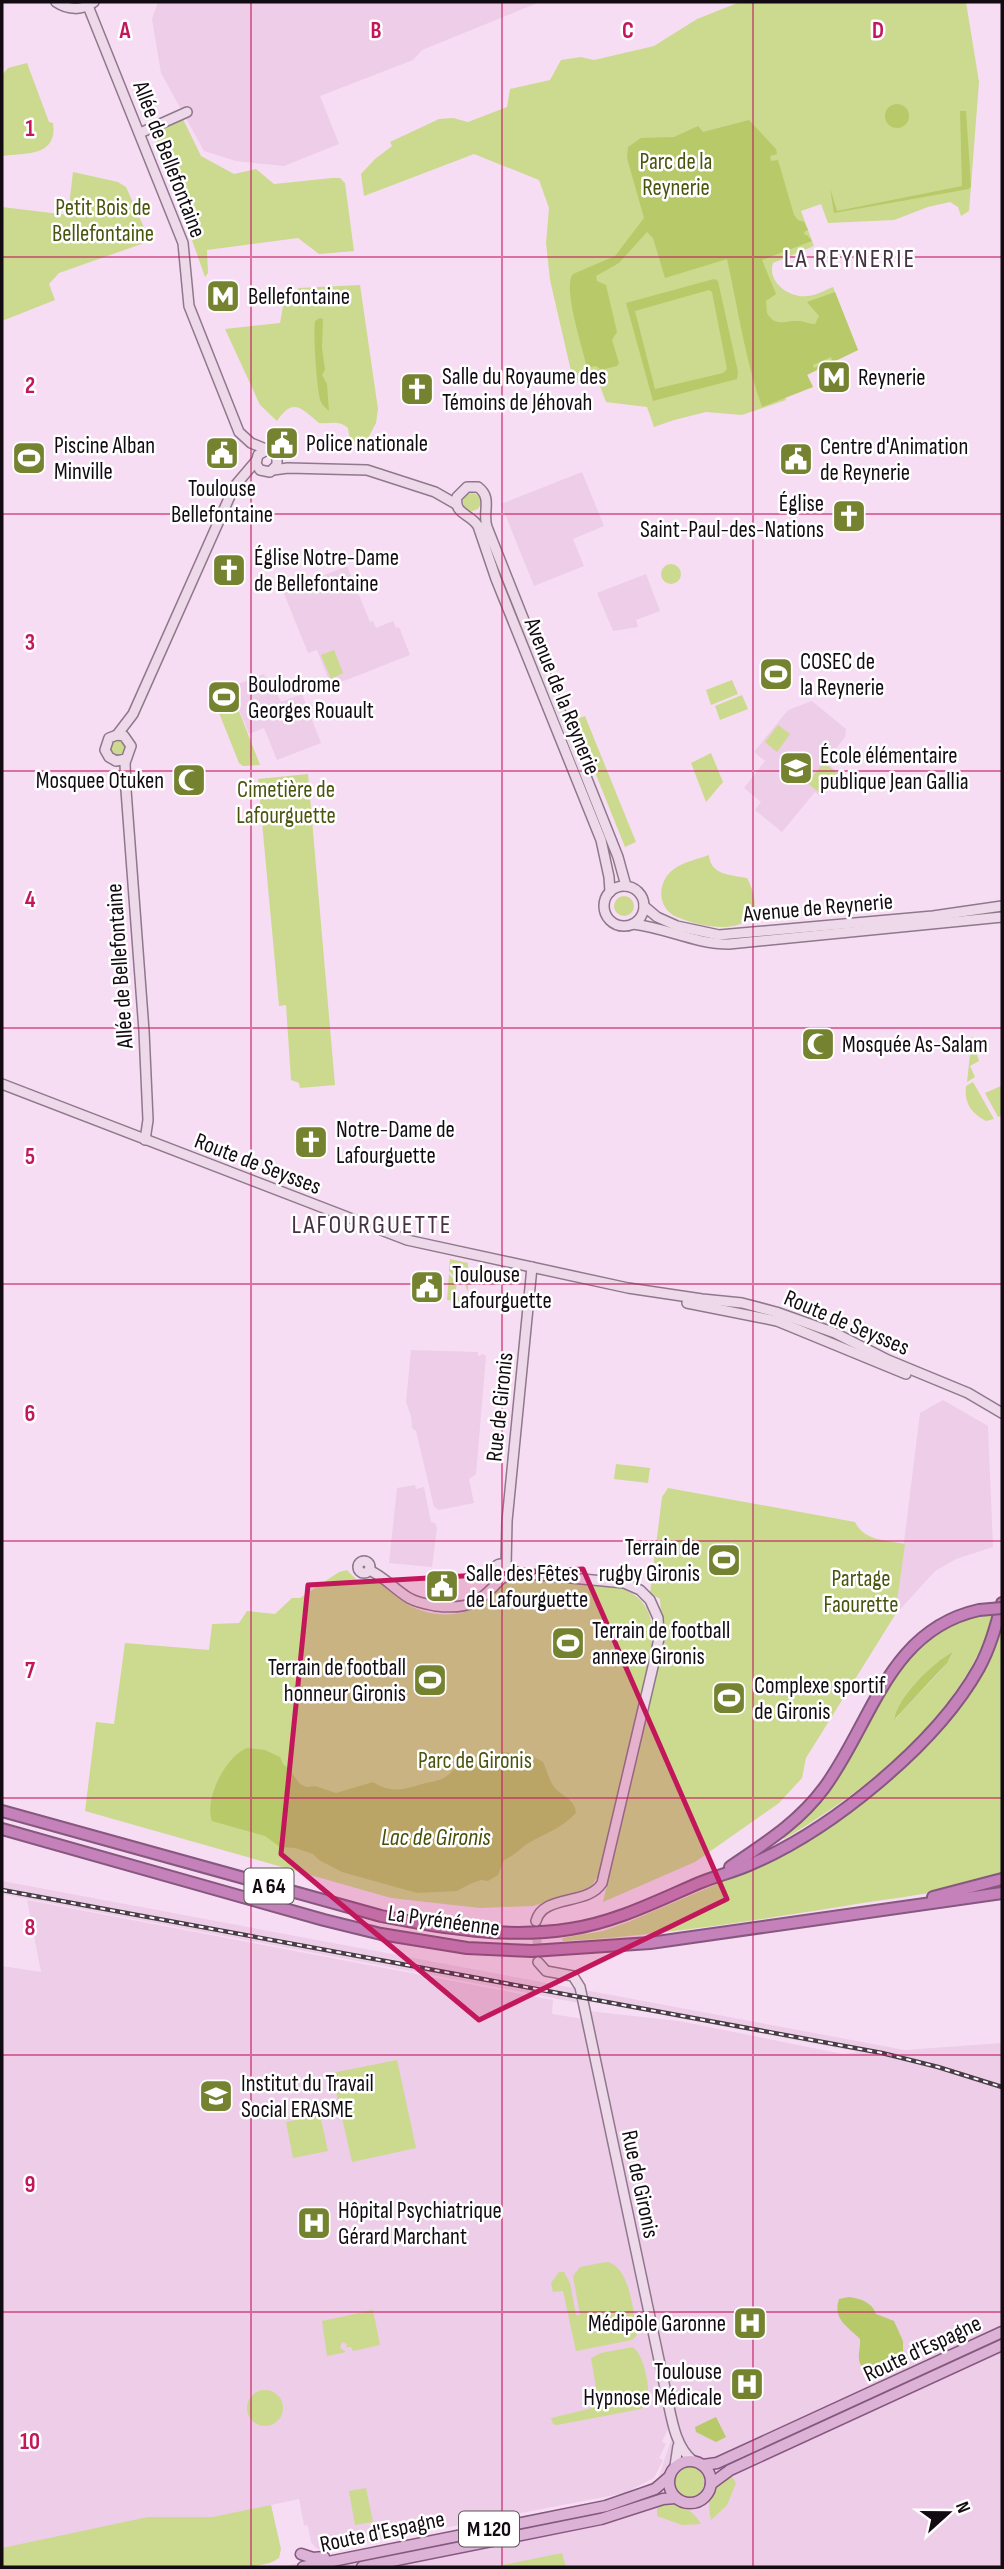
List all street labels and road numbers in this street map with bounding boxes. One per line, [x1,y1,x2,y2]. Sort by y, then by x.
street label: Allée de Bellefontaine [126,76,212,242]
street label: Avenue de la Reynerie [517,613,606,779]
street label: Allée de Bellefontaine [100,882,140,1050]
street label: Avenue de Reynerie [741,888,894,929]
street label: Route de Seysses [190,1127,325,1201]
street label: Route de Seysses [780,1284,913,1362]
street label: Rue de Gironis [480,1351,520,1463]
road number: A 64 [244,1868,294,1904]
street label: La Pyrénéenne [386,1899,502,1943]
street label: Rue de Gironis [615,2128,665,2241]
street label: Route d'Espagne [859,2309,986,2388]
street label: Route d'Espagne [317,2505,447,2559]
road number: M 120 [459,2512,519,2546]

